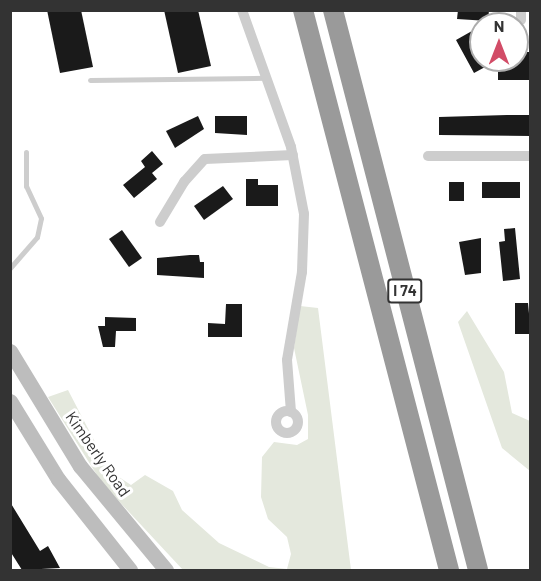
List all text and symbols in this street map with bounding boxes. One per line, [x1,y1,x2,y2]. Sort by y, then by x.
north arrow [469,12,529,72]
text: N [494,16,504,35]
road number: I 74 [387,279,423,303]
street label: Kimberly Road [62,408,134,500]

